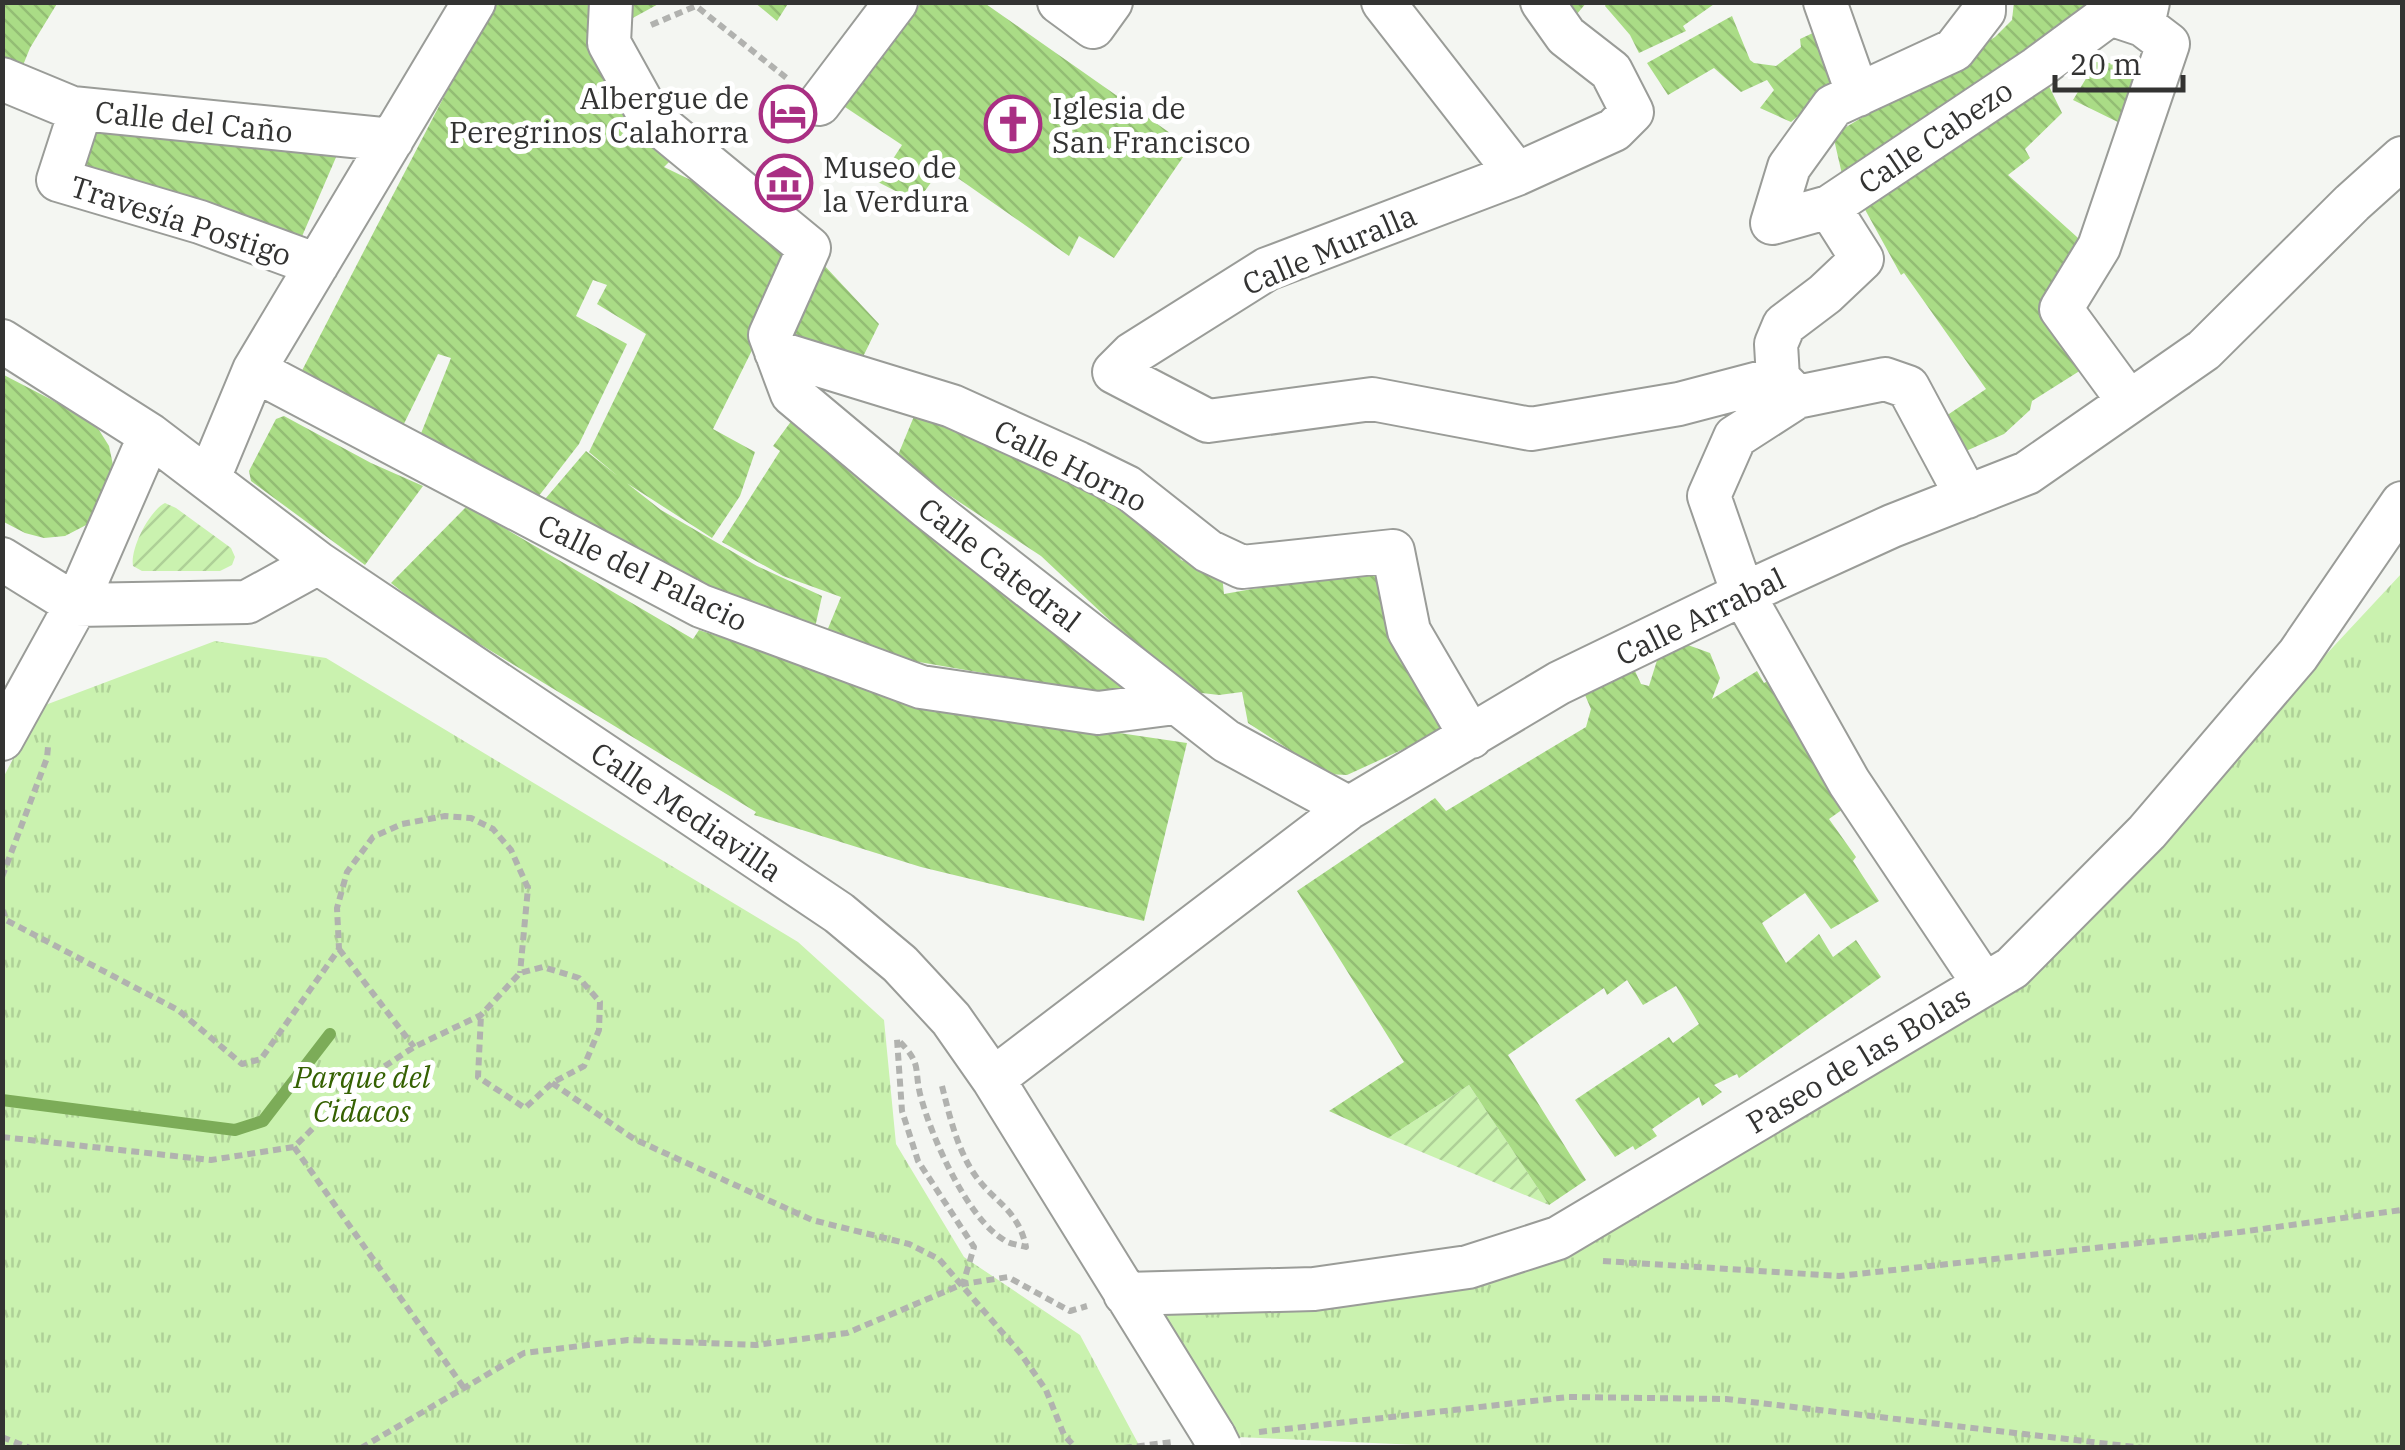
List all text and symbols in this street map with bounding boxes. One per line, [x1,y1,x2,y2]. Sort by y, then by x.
scale bar [2055,30,2182,92]
text: 20 m [2070,44,2142,83]
street label: Calle Cabezo [1850,70,2020,202]
place label: Albergue de Peregrinos Calahorra [449,78,749,151]
hotel icon: Albergue de Peregrinos Calahorra [758,84,818,144]
place label: Iglesia de San Francisco [1052,88,1251,161]
street label: Calle del Caño [93,91,295,151]
church icon: Iglesia de San Francisco [983,94,1043,154]
place label: Museo de la Verdura [823,147,969,220]
museum icon: Museo de la Verdura [754,153,814,213]
street label: Travesía Postigo [65,166,297,274]
street label: Calle Muralla [1236,195,1422,303]
street label: Calle Horno [988,410,1154,520]
street label: Calle Catedral [911,488,1089,640]
street label: Calle del Palacio [532,504,754,640]
street label: Calle Arrabal [1609,558,1791,674]
street label: Calle Mediavilla [584,733,790,889]
street label: Paseo de las Bolas [1739,977,1977,1141]
park label: Parque del Cidacos [293,1057,431,1130]

